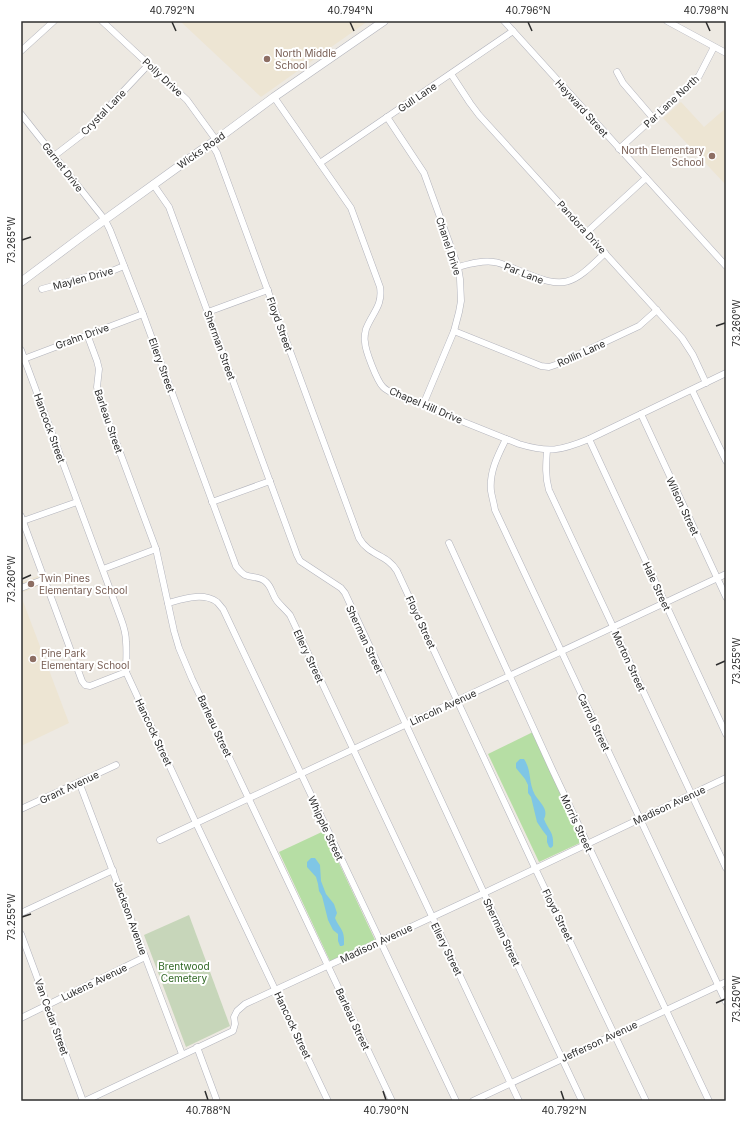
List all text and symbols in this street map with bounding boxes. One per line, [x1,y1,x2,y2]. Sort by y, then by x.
text: 40.792°N [149,4,195,16]
text: 40.794°N [327,4,373,16]
text: 40.796°N [505,4,551,16]
text: 40.798°N [683,4,729,16]
place label: North Middle School [275,47,337,71]
marker: North Middle School [262,54,272,64]
street label: Polly Drive [140,55,186,99]
street label: Par Lane North [641,72,701,130]
street label: Heyward Street [553,77,611,140]
street label: Gull Lane [395,80,439,114]
street label: Crystal Lane [78,86,128,138]
street label: Wicks Road [175,129,227,171]
street label: Garnet Drive [40,140,86,194]
place label: North Elementary School [621,144,704,168]
marker: North Elementary School [707,151,717,161]
street label: Pandora Drive [555,198,609,256]
street label: Chanel Drive [434,215,464,277]
text: 73.265°W [5,216,17,264]
street label: Par Lane [502,260,546,286]
street label: Maylen Drive [52,264,115,292]
street label: Floyd Street [265,295,296,353]
text: 73.260°W [730,299,742,347]
street label: Sherman Street [202,308,238,382]
street label: Grahn Drive [53,321,111,351]
street label: Ellery Street [147,336,178,395]
street label: Rollin Lane [555,337,607,369]
street label: Chapel Hill Drive [388,384,465,426]
street label: Barleau Street [92,387,126,455]
street label: Hancock Street [32,392,68,465]
street label: Wilson Street [664,475,702,538]
text: 73.260°W [5,555,17,603]
street label: Hale Street [641,560,674,613]
place label: Twin Pines Elementary School [39,572,128,596]
marker: Twin Pines Elementary School [26,579,36,589]
street label: Floyd Street [404,594,439,651]
street label: Sherman Street [344,603,386,675]
street label: Ellery Street [291,628,327,685]
street label: Morton Street [610,629,648,694]
text: 73.255°W [730,637,742,685]
place label: Pine Park Elementary School [41,647,130,671]
marker: Pine Park Elementary School [28,654,38,664]
street label: Lincoln Avenue [408,686,478,728]
street label: Carroll Street [575,691,613,753]
street label: Barleau Street [195,693,235,760]
street label: Hancock Street [133,696,175,768]
street label: Grant Avenue [37,768,101,806]
street label: Madison Avenue [631,783,707,827]
street label: Morris Street [559,793,596,854]
street label: Whipple Street [306,794,346,863]
street label: Jackson Avenue [112,879,150,957]
street label: Floyd Street [540,887,576,944]
text: 73.255°W [5,893,17,941]
street label: Sherman Street [481,896,523,968]
street label: Madison Avenue [338,921,414,965]
street label: Ellery Street [429,921,465,978]
park label: Brentwood Cemetery [158,960,210,984]
street label: Lukens Avenue [59,961,129,1003]
text: 73.250°W [730,975,742,1023]
street label: Van Cedar Street [33,977,72,1058]
street label: Barleau Street [333,986,373,1053]
street label: Hancock Street [272,989,314,1061]
street label: Jefferson Avenue [559,1018,639,1064]
text: 40.788°N [185,1104,231,1116]
text: 40.790°N [363,1104,409,1116]
text: 40.792°N [541,1104,587,1116]

